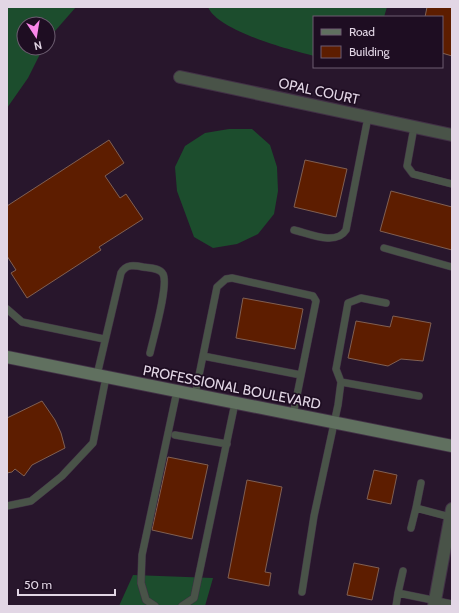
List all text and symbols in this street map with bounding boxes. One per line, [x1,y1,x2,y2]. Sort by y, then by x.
north arrow [16,16,56,56]
legend [313,16,443,68]
text: Road [349,24,375,39]
text: N [33,38,43,53]
text: Building [349,44,391,59]
street label: OPAL COURT [277,74,362,108]
street label: PROFESSIONAL BOULEVARD [142,361,322,413]
scale bar [18,571,115,597]
text: 50 m [24,577,52,592]

